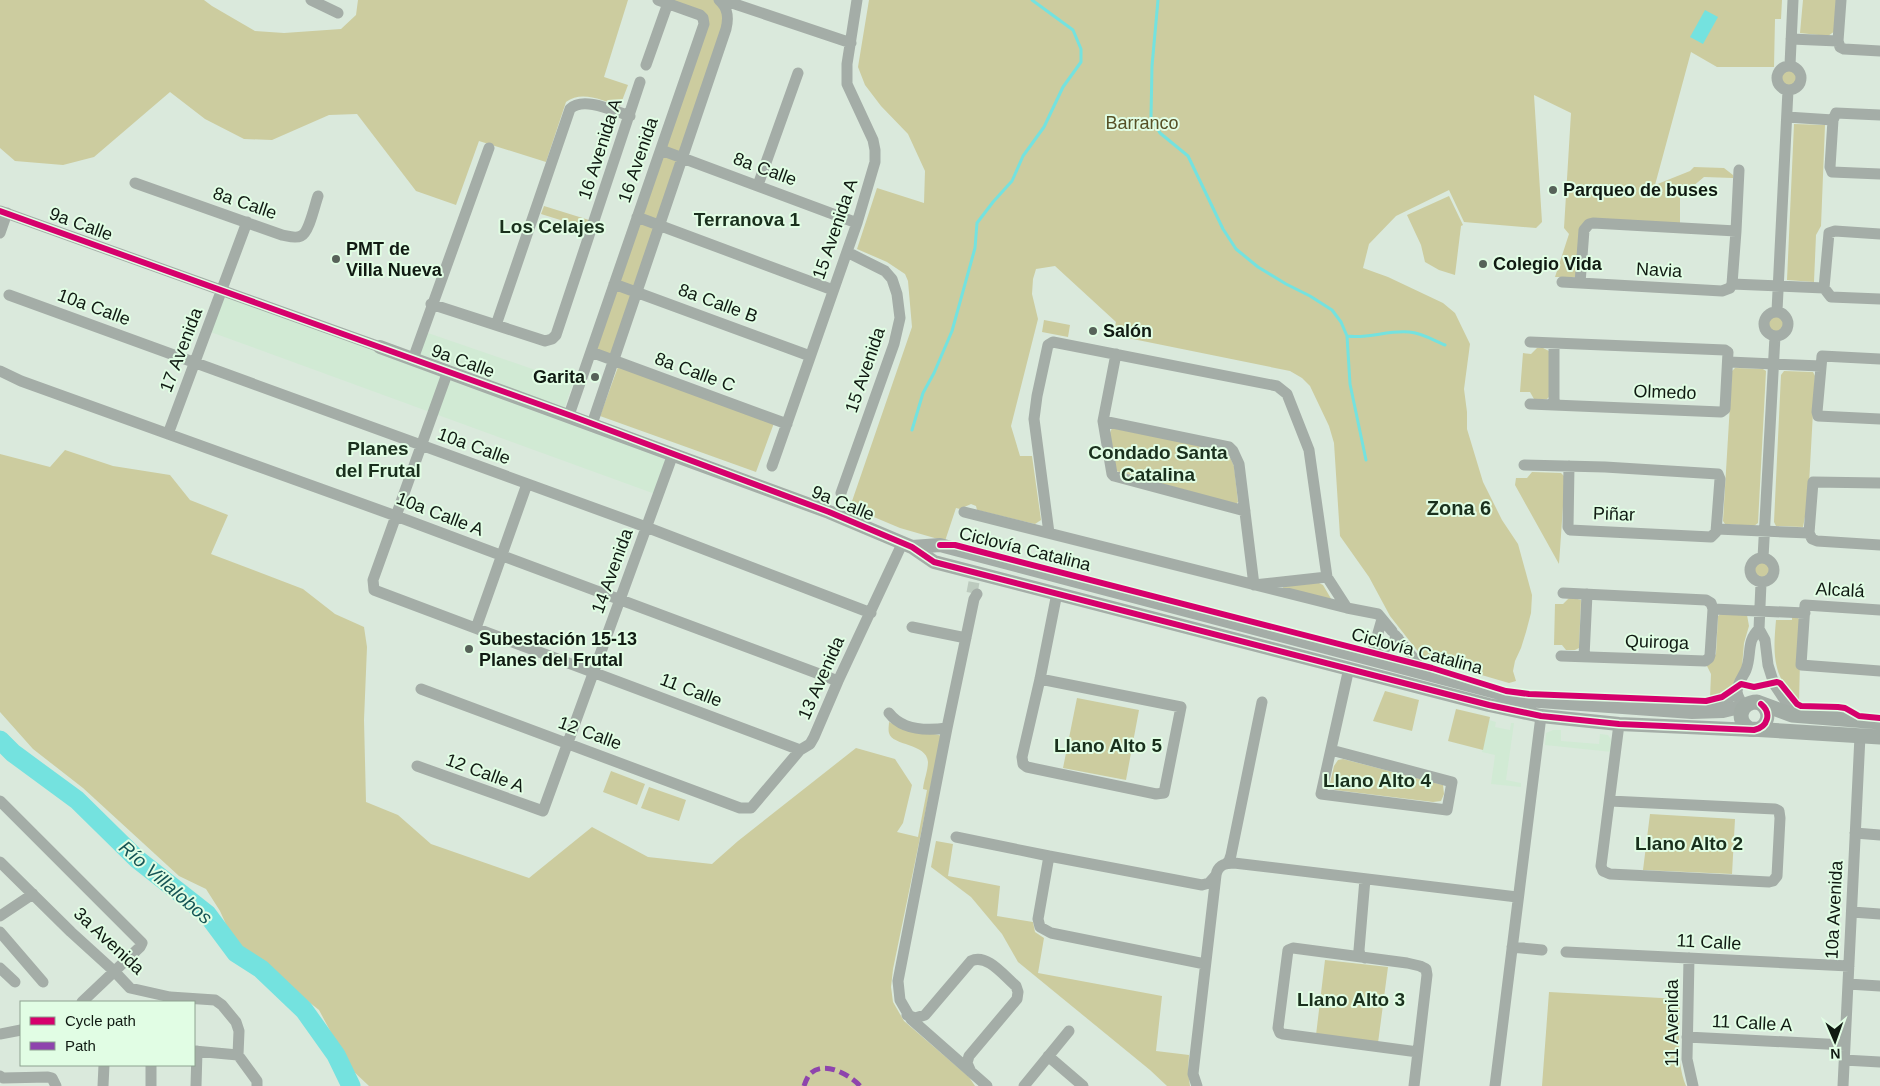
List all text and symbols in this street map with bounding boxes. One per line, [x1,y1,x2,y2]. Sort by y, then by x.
street label: 16 Avenida A [574,96,626,202]
park label: Barranco [1105,113,1179,133]
street label: 16 Avenida [614,114,662,205]
street label: 8a Calle [731,148,799,190]
street label: 15 Avenida A [808,176,862,282]
place label: Parqueo de buses [1563,180,1718,200]
street label: 8a Calle [211,183,279,223]
marker: Parqueo de buses [1547,184,1559,196]
street label: 9a Calle [47,203,115,245]
district label: Terranova 1 [694,209,801,230]
district label: Los Celajes [499,216,605,237]
place label: PMT de Villa Nueva [346,239,443,280]
marker: PMT de Villa Nueva [330,253,342,265]
place label: Colegio Vida [1493,254,1603,274]
marker: Colegio Vida [1477,258,1489,270]
street label: Navia [1635,259,1683,281]
street label: 8a Calle B [676,279,760,327]
street label: 10a Calle [55,285,133,329]
street label: 17 Avenida [156,304,207,395]
place label: Salón [1103,321,1152,341]
street label: 15 Avenida [841,324,889,415]
marker: Salón [1087,325,1099,337]
street label: 9a Calle [429,340,497,382]
street label: 8a Calle C [652,348,738,396]
place label: Garita [533,367,586,387]
marker: Garita [589,371,601,383]
street label: Olmedo [1633,381,1697,403]
street label: 10a Calle [435,424,513,468]
district label: Planes del Frutal [335,438,421,481]
district label: Condado Santa Catalina [1088,442,1228,485]
street label: 9a Calle [809,481,877,525]
street label: 10a Calle A [393,488,487,540]
district label: Zona 6 [1427,497,1491,519]
street label: Piñar [1593,503,1635,525]
street label: Ciclovía Catalina [957,523,1094,575]
street label: 14 Avenida [587,525,637,616]
street label: Alcalá [1815,579,1866,601]
street label: Ciclovía Catalina [1349,624,1486,678]
place label: Subestación 15-13 Planes del Frutal [479,629,637,670]
street label: Quiroga [1625,631,1690,653]
street label: 13 Avenida [794,632,849,723]
marker: Subestación 15-13 Planes del Frutal [463,643,475,655]
street label: 11 Calle [657,669,725,711]
street label: 12 Calle [556,712,624,754]
district label: Llano Alto 5 [1054,735,1162,756]
street label: 12 Calle A [443,750,527,796]
district label: Llano Alto 4 [1323,770,1431,791]
district label: Llano Alto 2 [1635,833,1743,854]
water label: Río Villalobos [115,836,217,929]
street label: 10a Avenida [1821,859,1847,960]
street label: 3a Avenida [70,903,149,979]
street label: 11 Calle [1676,930,1742,954]
street label: 11 Avenida [1662,978,1682,1067]
district label: Llano Alto 3 [1297,989,1405,1010]
legend [20,1001,195,1066]
street label: 11 Calle A [1711,1011,1793,1035]
text: Cycle path [65,1012,136,1029]
north arrow [1810,1016,1860,1066]
text: Path [65,1037,96,1054]
text: N [1830,1046,1841,1062]

